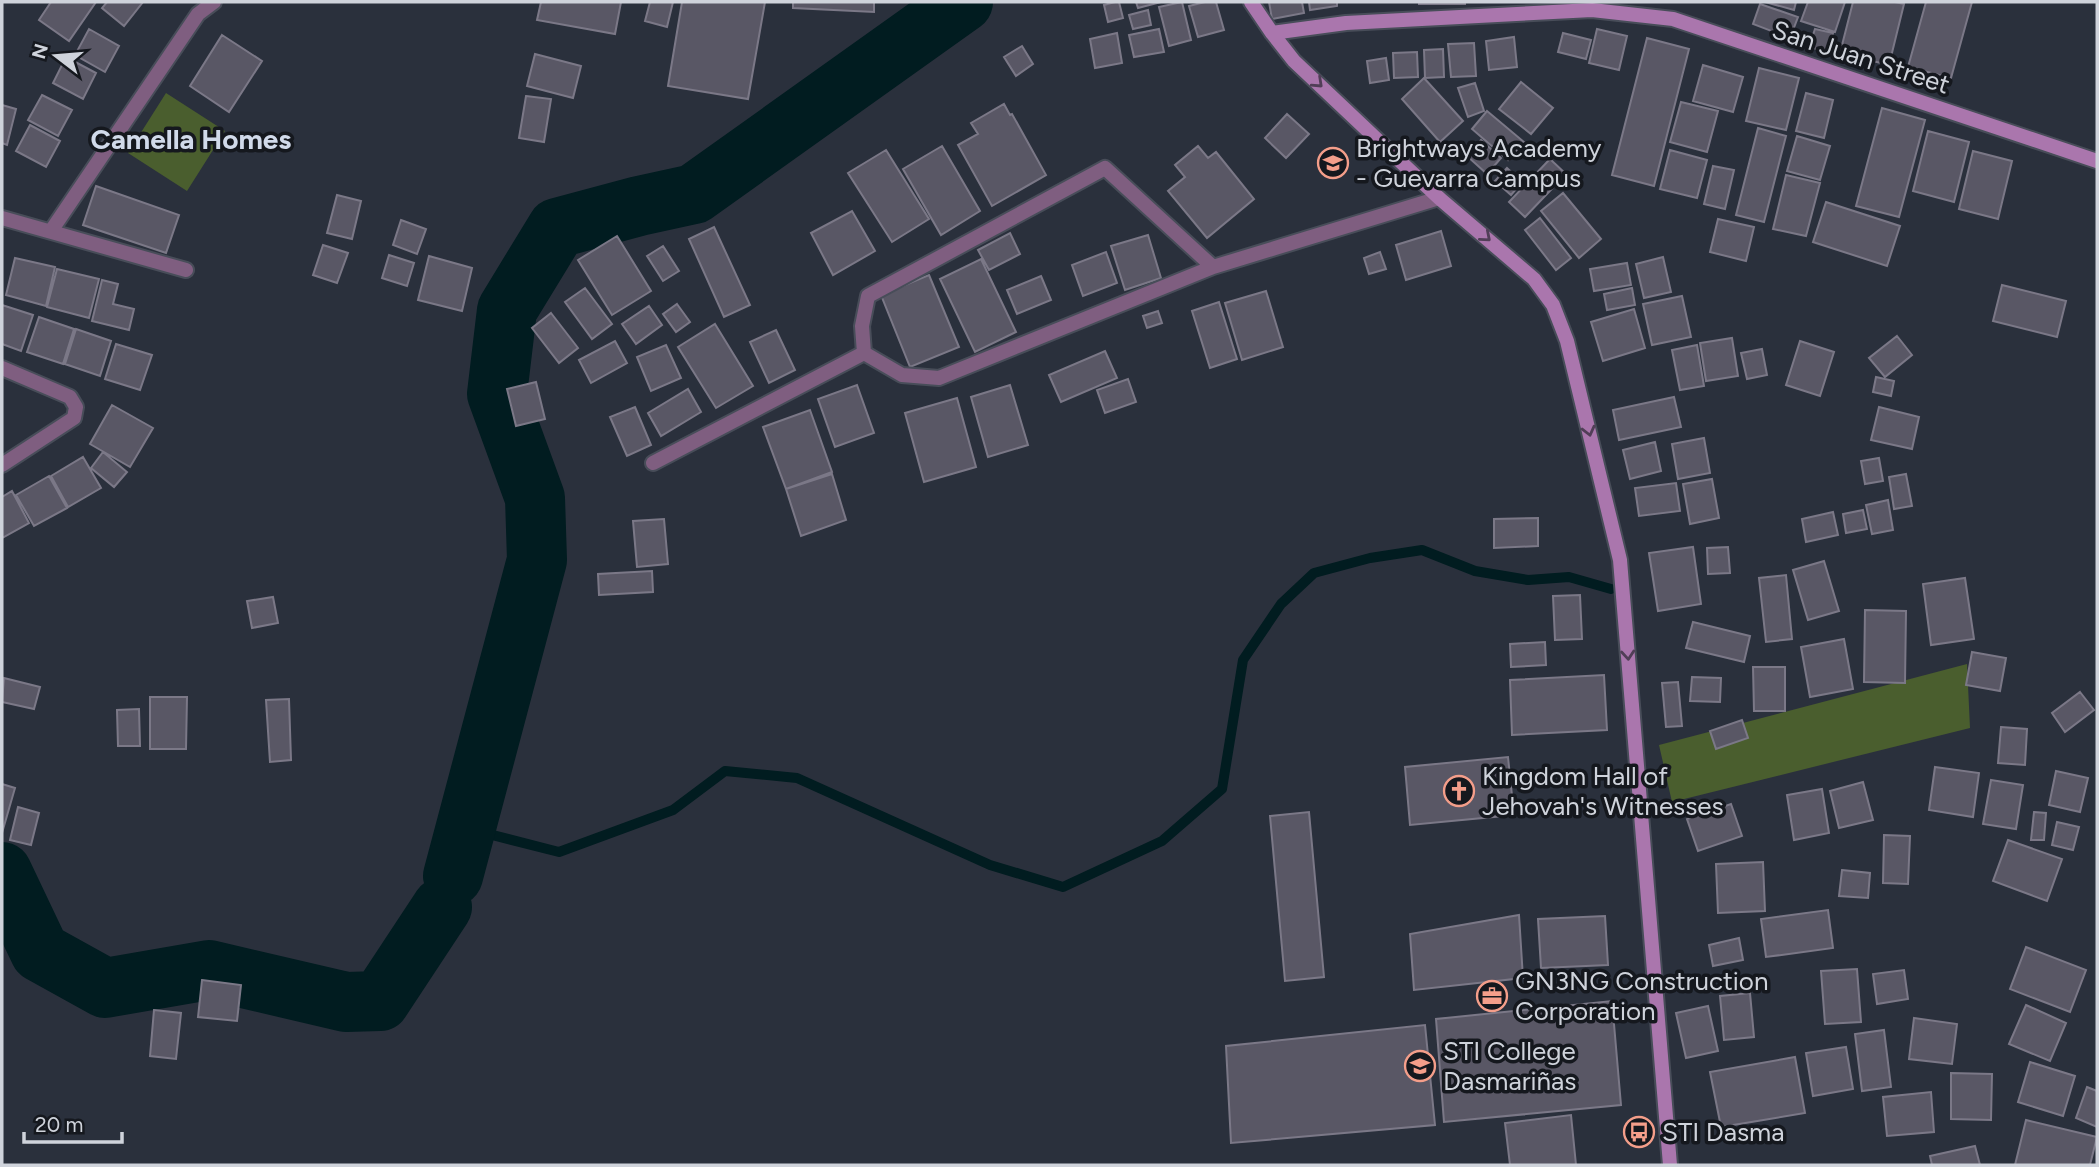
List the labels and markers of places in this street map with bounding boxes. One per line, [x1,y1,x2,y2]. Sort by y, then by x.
place label: Brightways Academy - Guevarra Campus [1356,132,1602,194]
school or university icon: Brightways Academy - Guevarra Campus [1316,146,1350,180]
place label: Kingdom Hall of Jehovah's Witnesses [1482,760,1724,822]
church icon: Kingdom Hall of Jehovah's Witnesses [1442,774,1476,808]
place label: GN3NG Construction Corporation [1515,965,1768,1027]
office icon: GN3NG Construction Corporation [1475,979,1509,1013]
place label: STI College Dasmariñas [1443,1035,1576,1097]
school or university icon: STI College Dasmariñas [1403,1049,1437,1083]
bus stop icon: STI Dasma [1622,1115,1656,1149]
place label: STI Dasma [1662,1116,1784,1148]

